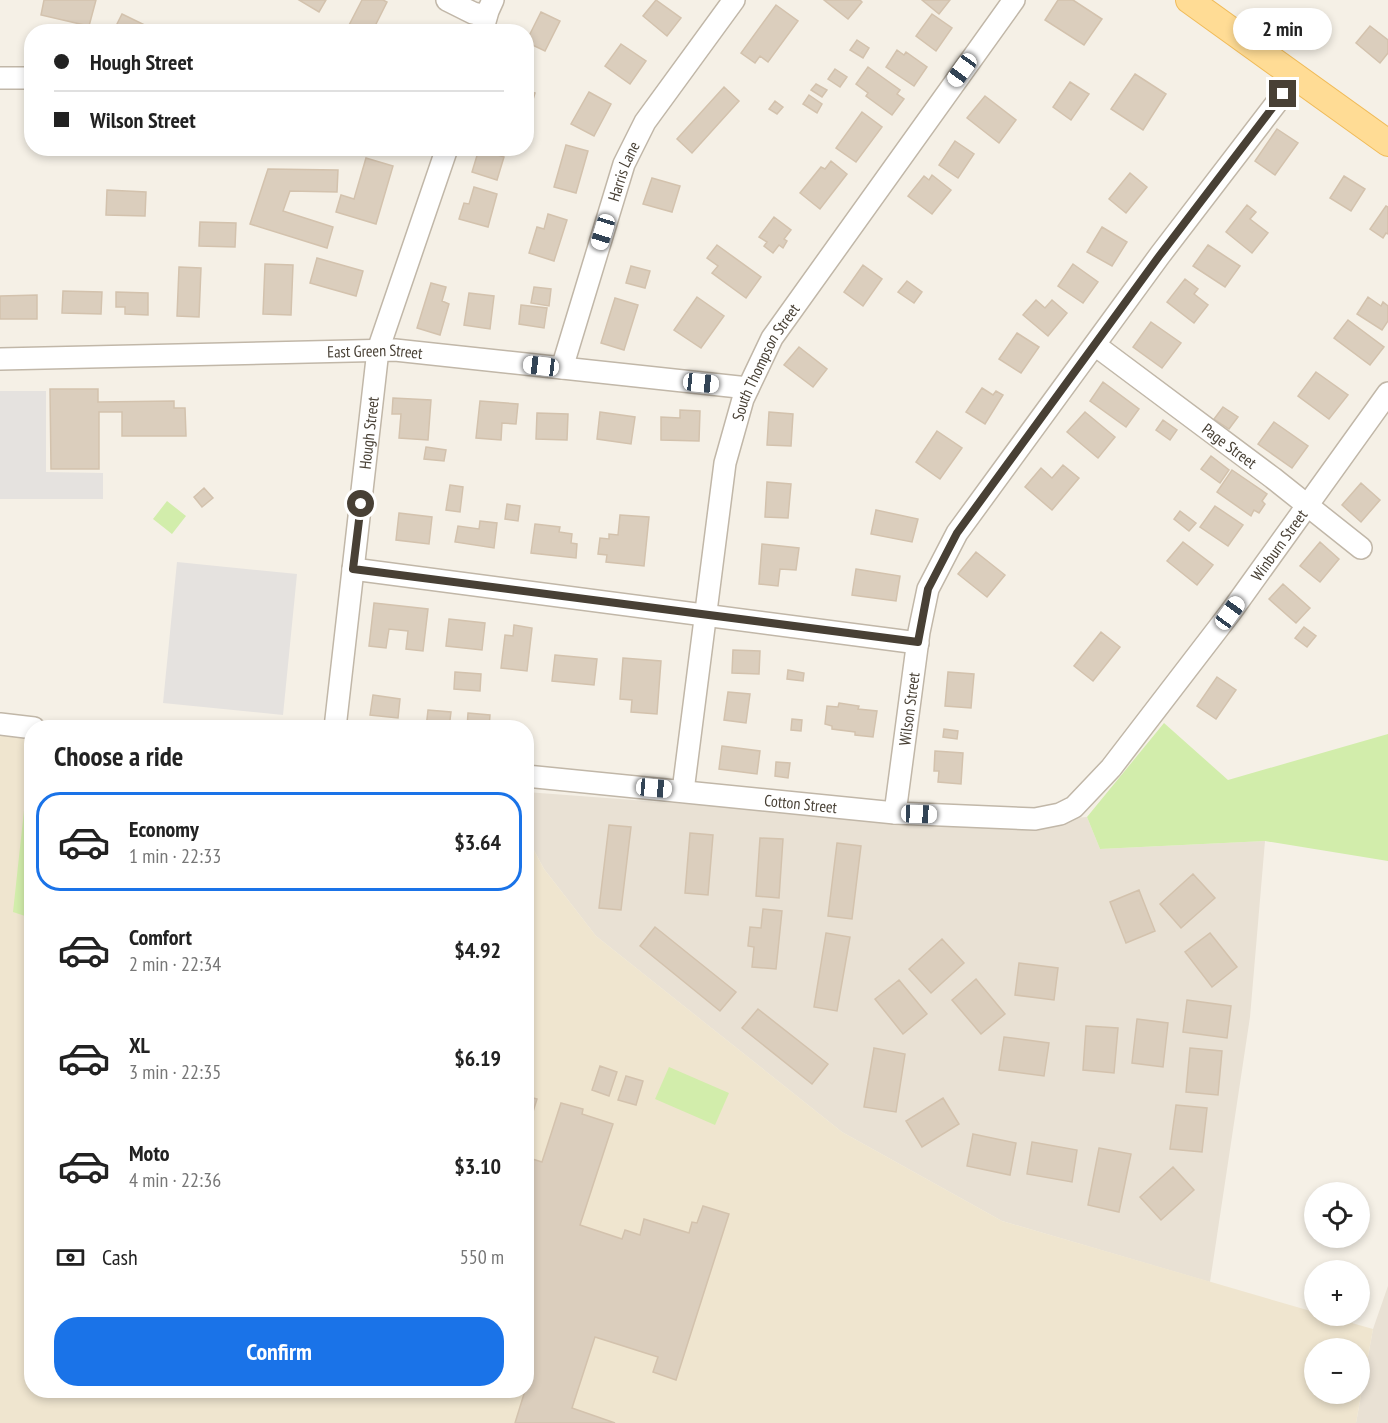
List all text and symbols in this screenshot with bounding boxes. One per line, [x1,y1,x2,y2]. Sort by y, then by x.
callout: 2 min [1234,7,1332,49]
text: 2 min [1262,16,1303,42]
text: Hough Street [90,48,193,76]
car [944,50,980,90]
route end [1269,80,1296,107]
text: Wilson Street [90,106,196,134]
street label: Harris Lane [603,138,644,204]
car [589,212,617,252]
street label: South Thompson Street [727,299,804,423]
street label: East Green Street [327,340,424,363]
car [522,355,560,377]
car [682,372,720,394]
street label: Hough Street [355,395,383,470]
street label: Page Street [1198,419,1261,473]
route start [347,490,374,517]
street label: Winburn Street [1246,505,1312,585]
car [1212,593,1248,633]
street label: Wilson Street [894,670,924,747]
text: Choose a ride [54,739,183,773]
car [635,777,673,799]
street label: Cotton Street [763,790,839,817]
car [901,804,937,824]
icon: car [57,815,111,869]
text: Economy [129,815,199,843]
text: $3.64 [454,828,501,856]
text: 1 min · 22:33 [129,843,221,869]
icon: car [57,923,111,977]
text: Comfort [129,923,192,951]
text: $4.92 [454,936,501,964]
text: 2 min · 22:34 [129,951,221,977]
icon: car [57,1031,111,1085]
text: XL [129,1031,150,1059]
text: $6.19 [454,1044,501,1072]
text: 3 min · 22:35 [129,1059,221,1085]
icon: car [57,1139,111,1193]
text: Moto [129,1139,170,1167]
text: $3.10 [454,1152,501,1180]
text: 4 min · 22:36 [129,1167,221,1193]
map controls [1304,1182,1370,1404]
button: locate [1304,1182,1370,1248]
icon: cash [54,1241,87,1274]
text: Cash [102,1243,138,1271]
text: 550 m [460,1244,504,1270]
button: + [1304,1260,1370,1326]
button: Confirm [54,1317,504,1386]
button: − [1304,1338,1370,1404]

